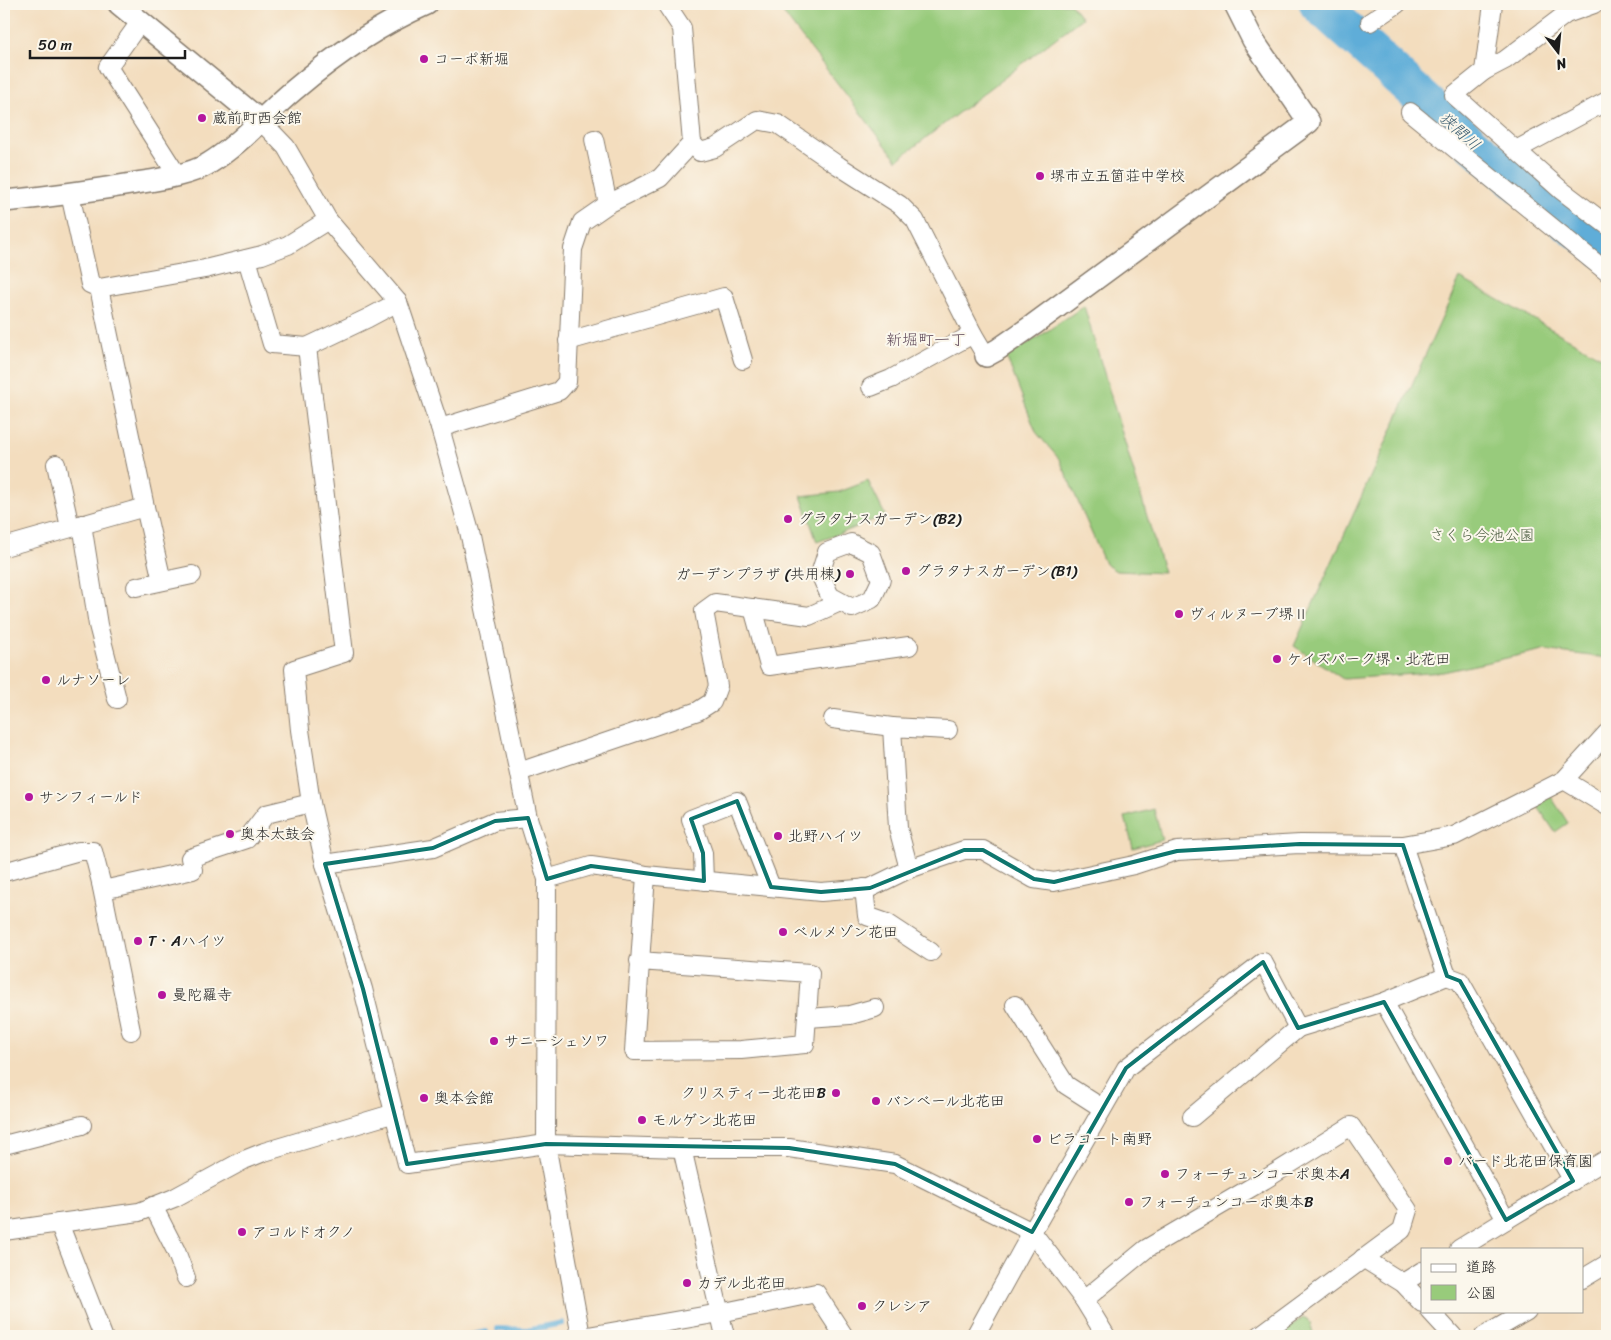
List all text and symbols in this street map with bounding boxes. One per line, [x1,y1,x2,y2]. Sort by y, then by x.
scale bar [30,28,185,60]
north arrow [1534,28,1584,78]
text: 50 m [38,32,73,58]
place label: コーポ新堀 [434,46,509,72]
text: N [1553,50,1571,77]
marker: コーポ新堀 [418,53,430,65]
water label: 狭間川 [1432,104,1488,158]
place label: 蔵前町西会館 [212,105,302,131]
marker: 蔵前町西会館 [196,112,208,124]
place label: 堺市立五箇荘中学校 [1050,163,1185,189]
marker: 堺市立五箇荘中学校 [1034,170,1046,182]
district label: 新堀町一丁 [886,325,966,354]
place label: グラタナスガーデン(B2) [798,506,962,532]
marker: グラタナスガーデン(B2) [782,513,794,525]
park label: さくら今池公園 [1429,522,1535,548]
place label: グラタナスガーデン(B1) [916,558,1078,584]
place label: ガーデンプラザ (共用棟) [675,561,841,587]
marker: グラタナスガーデン(B1) [900,565,912,577]
marker: ガーデンプラザ (共用棟) [844,568,856,580]
place label: ヴィルヌーブ堺Ⅱ [1189,601,1308,627]
marker: ヴィルヌーブ堺Ⅱ [1173,608,1185,620]
place label: ケイズパーク堺・北花田 [1287,646,1451,672]
marker: ケイズパーク堺・北花田 [1271,653,1283,665]
place label: ルナソーレ [56,667,130,693]
marker: ルナソーレ [40,674,52,686]
place label: サンフィールド [39,784,143,810]
marker: サンフィールド [23,791,35,803]
place label: 奥本太鼓会 [240,821,315,847]
place label: 北野ハイツ [788,823,863,849]
marker: 奥本太鼓会 [224,828,236,840]
marker: 北野ハイツ [772,830,784,842]
place label: ベルメゾン花田 [793,919,898,945]
marker: ベルメゾン花田 [777,926,789,938]
place label: T・Aハイツ [148,928,226,954]
marker: T・Aハイツ [132,935,144,947]
place label: 曼陀羅寺 [172,982,232,1008]
marker: 曼陀羅寺 [156,989,168,1001]
place label: サニーシェソワ [504,1028,609,1054]
marker: サニーシェソワ [488,1035,500,1047]
place label: クリスティー北花田B [681,1080,827,1106]
place label: 奥本会館 [434,1085,494,1111]
marker: クリスティー北花田B [830,1087,842,1099]
place label: バンベール北花田 [886,1088,1005,1114]
marker: 奥本会館 [418,1092,430,1104]
marker: バンベール北花田 [870,1095,882,1107]
place label: モルゲン北花田 [652,1107,757,1133]
marker: モルゲン北花田 [636,1114,648,1126]
place label: ビラコート南野 [1047,1126,1152,1152]
marker: ビラコート南野 [1031,1133,1043,1145]
place label: バード北花田保育園 [1458,1148,1593,1174]
marker: バード北花田保育園 [1442,1155,1454,1167]
place label: フォーチュンコーポ奥本A [1175,1161,1350,1187]
marker: フォーチュンコーポ奥本A [1159,1168,1171,1180]
place label: フォーチュンコーポ奥本B [1139,1189,1314,1215]
marker: フォーチュンコーポ奥本B [1123,1196,1135,1208]
place label: アコルドオクノ [252,1219,355,1245]
marker: アコルドオクノ [236,1226,248,1238]
legend [1421,1248,1584,1312]
text: 道路 [1466,1254,1496,1280]
place label: カデル北花田 [697,1270,786,1296]
marker: カデル北花田 [681,1277,693,1289]
text: 公園 [1466,1280,1496,1306]
place label: クレシア [872,1293,932,1319]
marker: クレシア [856,1300,868,1312]

